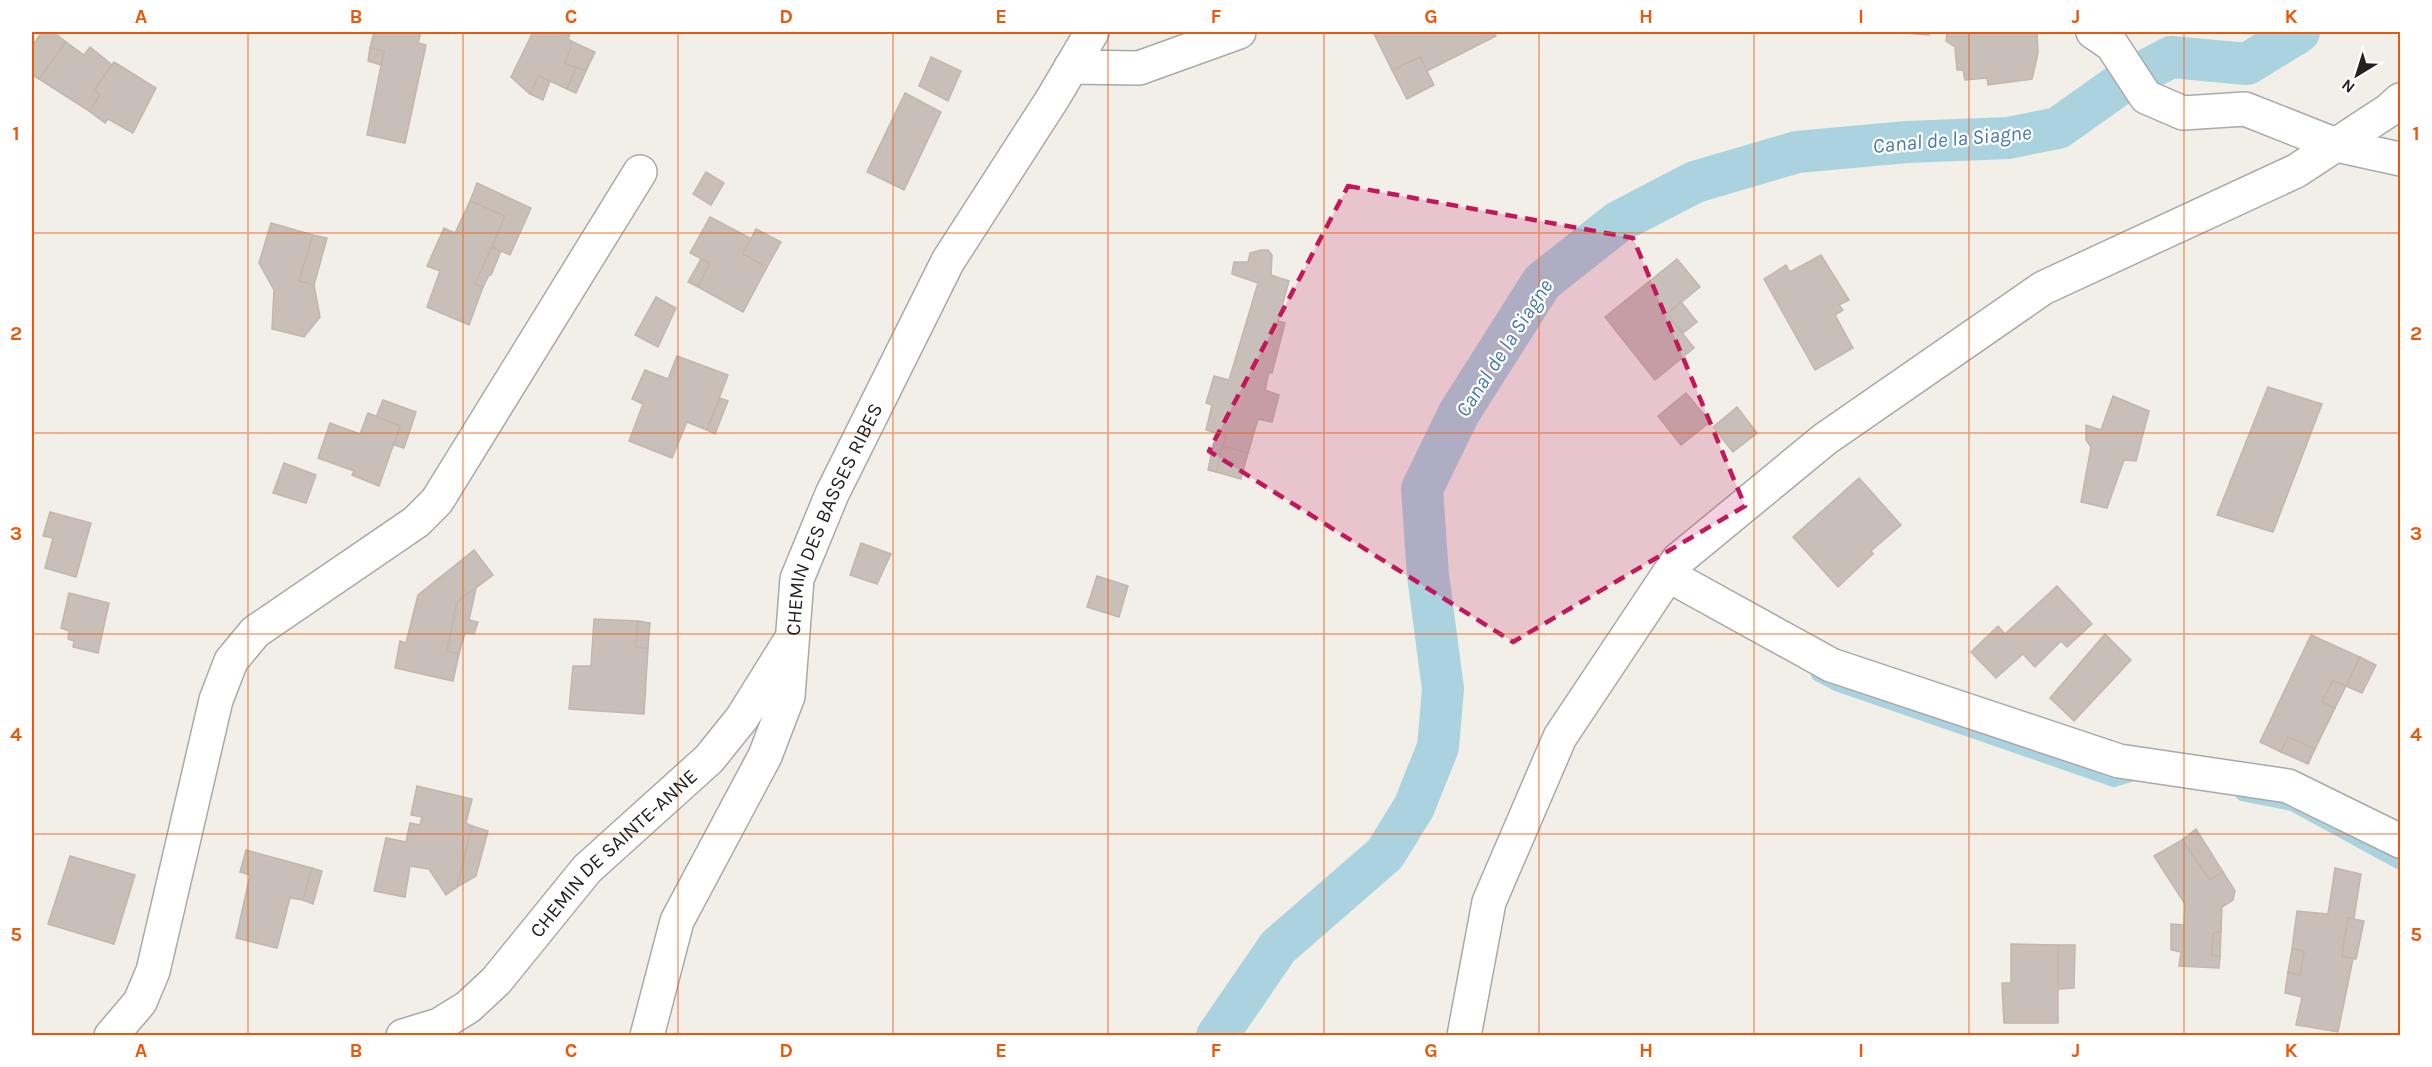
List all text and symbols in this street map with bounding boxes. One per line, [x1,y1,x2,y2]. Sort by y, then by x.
text: A [135,5,148,28]
text: B [350,5,362,28]
text: C [565,5,577,28]
text: D [779,5,793,28]
text: E [995,5,1007,28]
text: F [1211,5,1222,28]
text: G [1424,5,1438,28]
text: H [1639,5,1653,28]
text: I [1858,5,1864,28]
text: J [2072,5,2080,28]
text: K [2284,5,2298,28]
north arrow [2327,45,2387,105]
text: N [2338,75,2358,97]
water label: Canal de la Siagne [1872,120,2033,158]
text: 1 [12,122,20,145]
text: 1 [2412,122,2420,145]
water label: Canal de la Siagne [1451,274,1558,421]
text: 2 [10,322,22,345]
text: 2 [2410,322,2422,345]
street label: CHEMIN DES BASSES RIBES [781,399,887,637]
text: 3 [10,522,22,545]
text: 3 [2410,522,2422,545]
text: 4 [10,723,22,746]
text: 4 [2410,723,2422,746]
street label: CHEMIN DE SAINTE-ANNE [525,764,702,942]
text: 5 [10,923,22,946]
text: 5 [2410,923,2422,946]
text: A [135,1039,148,1062]
text: B [350,1039,362,1062]
text: C [565,1039,577,1062]
text: D [779,1039,793,1062]
text: E [995,1039,1007,1062]
text: F [1211,1039,1222,1062]
text: G [1424,1039,1438,1062]
text: H [1639,1039,1653,1062]
text: I [1858,1039,1864,1062]
text: J [2072,1039,2080,1062]
text: K [2284,1039,2298,1062]

